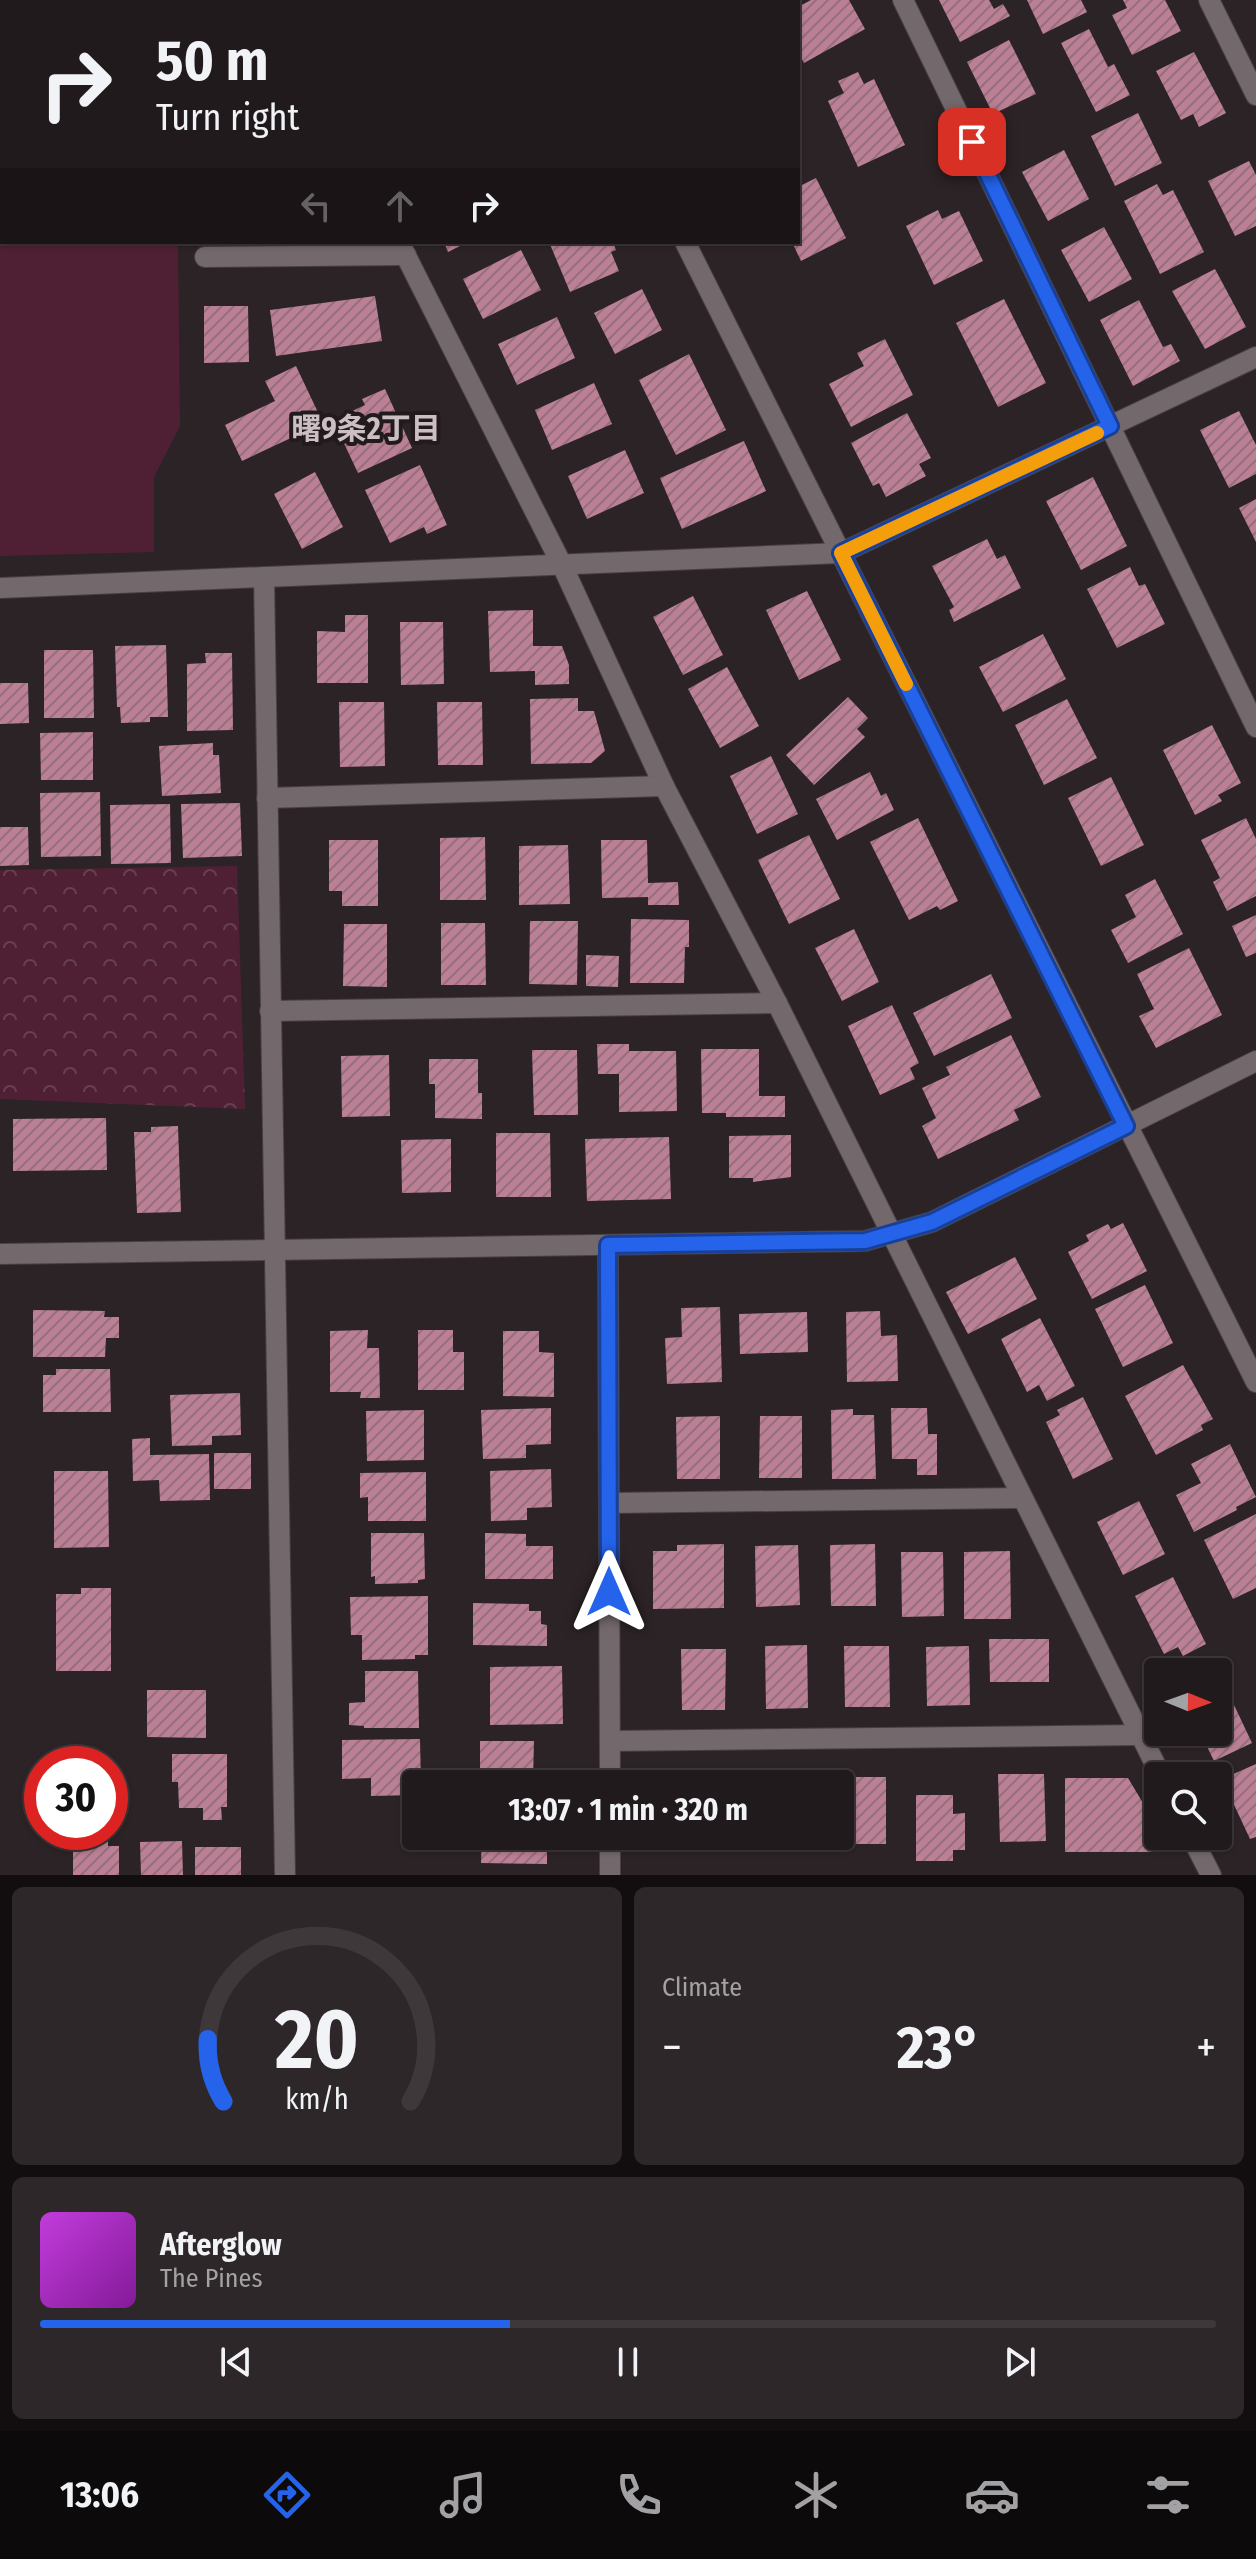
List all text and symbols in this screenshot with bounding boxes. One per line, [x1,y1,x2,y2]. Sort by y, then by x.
text: 50 m [156,28,268,95]
icon: right [24,32,128,136]
text: Turn right [156,96,299,140]
pin [938,108,1006,176]
icon: arrive [950,120,994,164]
icon: left [294,184,338,228]
icon: ahead [378,184,422,228]
icon: right [462,184,506,228]
district label: 曙9条2丁目 [291,411,441,447]
position arrow [567,1550,651,1634]
north arrow [1144,1658,1232,1746]
map controls [1144,1658,1232,1850]
speed limit sign: 30 [24,1746,128,1850]
button: search [1144,1762,1232,1850]
text: 13:07 · 1 min · 320 m [508,1792,748,1828]
text: Climate [662,1972,742,2003]
text: 20 [274,1990,359,2090]
text: 23° [897,2012,981,2084]
text: − [662,2021,682,2074]
text: + [1196,2021,1216,2074]
text: km/h [285,2082,349,2117]
text: Afterglow [160,2227,282,2263]
text: The Pines [160,2263,263,2294]
icon: previous [214,2340,258,2384]
icon: pause [606,2340,650,2384]
icon: next [998,2340,1042,2384]
icon: directions [259,2467,315,2523]
icon: music [435,2467,491,2523]
icon: phone [611,2467,667,2523]
icon: climate [788,2467,844,2523]
icon: car [964,2467,1020,2523]
icon: filters [1140,2467,1196,2523]
text: 13:06 [60,2473,139,2517]

